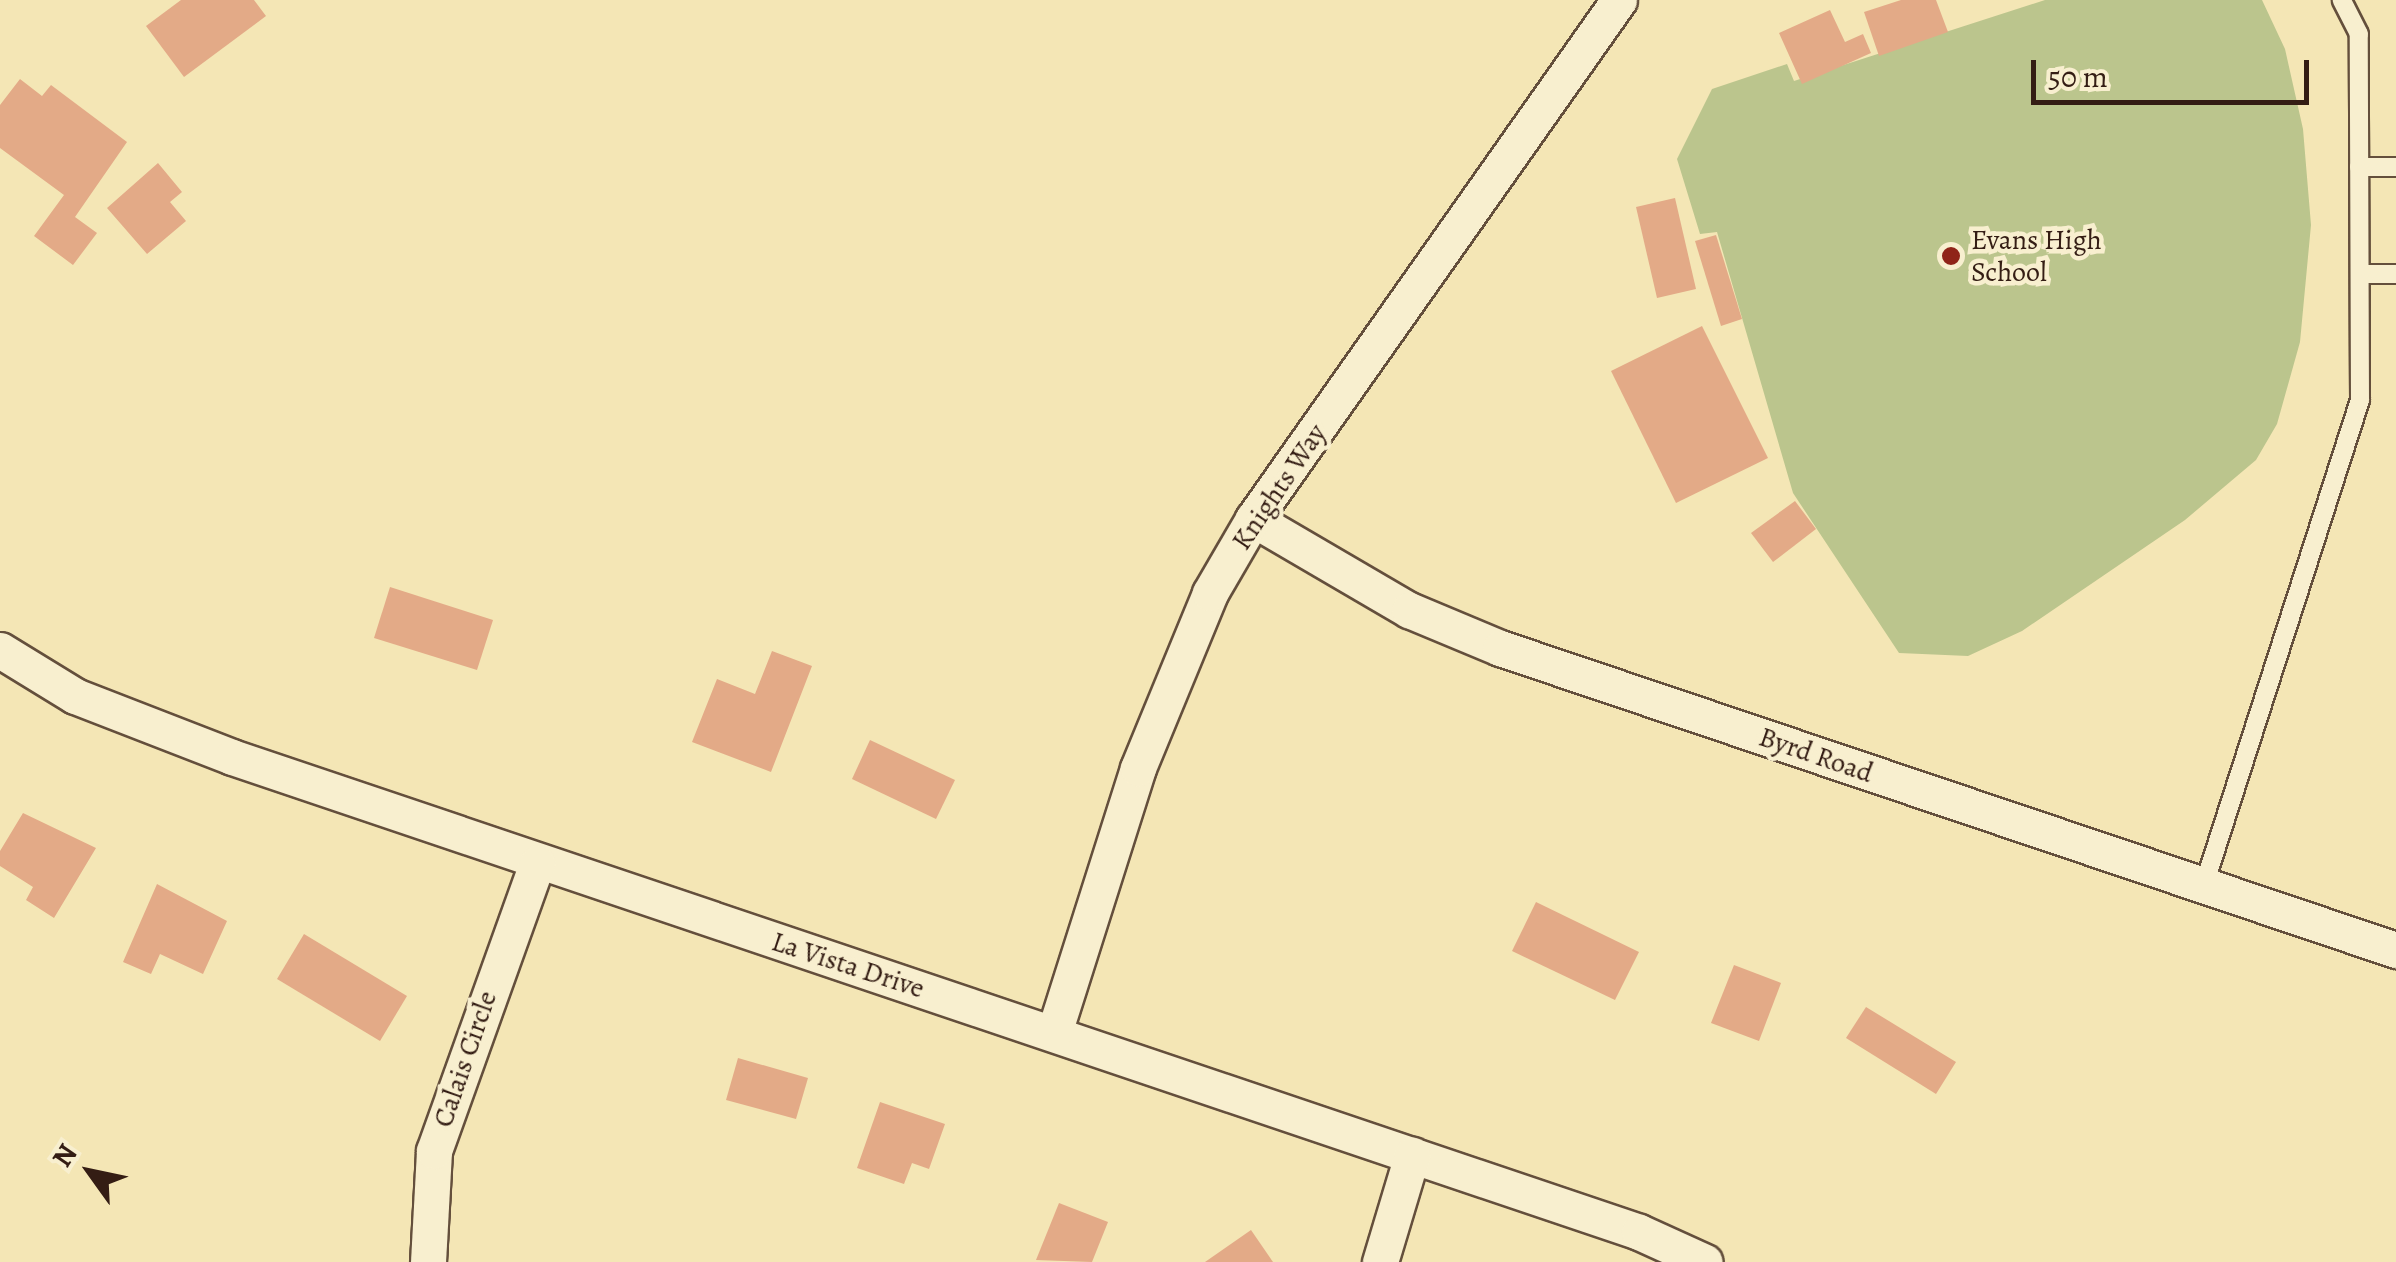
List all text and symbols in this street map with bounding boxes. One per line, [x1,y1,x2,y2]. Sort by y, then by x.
scale bar [2036,40,2314,102]
text: 50 m [2048,57,2108,97]
place label: Evans High School [1971,223,2102,289]
marker: Evans High School [1940,245,1962,267]
street label: Knights Way [1225,418,1333,556]
street label: Byrd Road [1755,720,1877,790]
street label: La Vista Drive [767,925,929,1005]
street label: Calais Circle [426,987,504,1131]
north arrow [40,1122,140,1222]
text: N [43,1137,86,1175]

